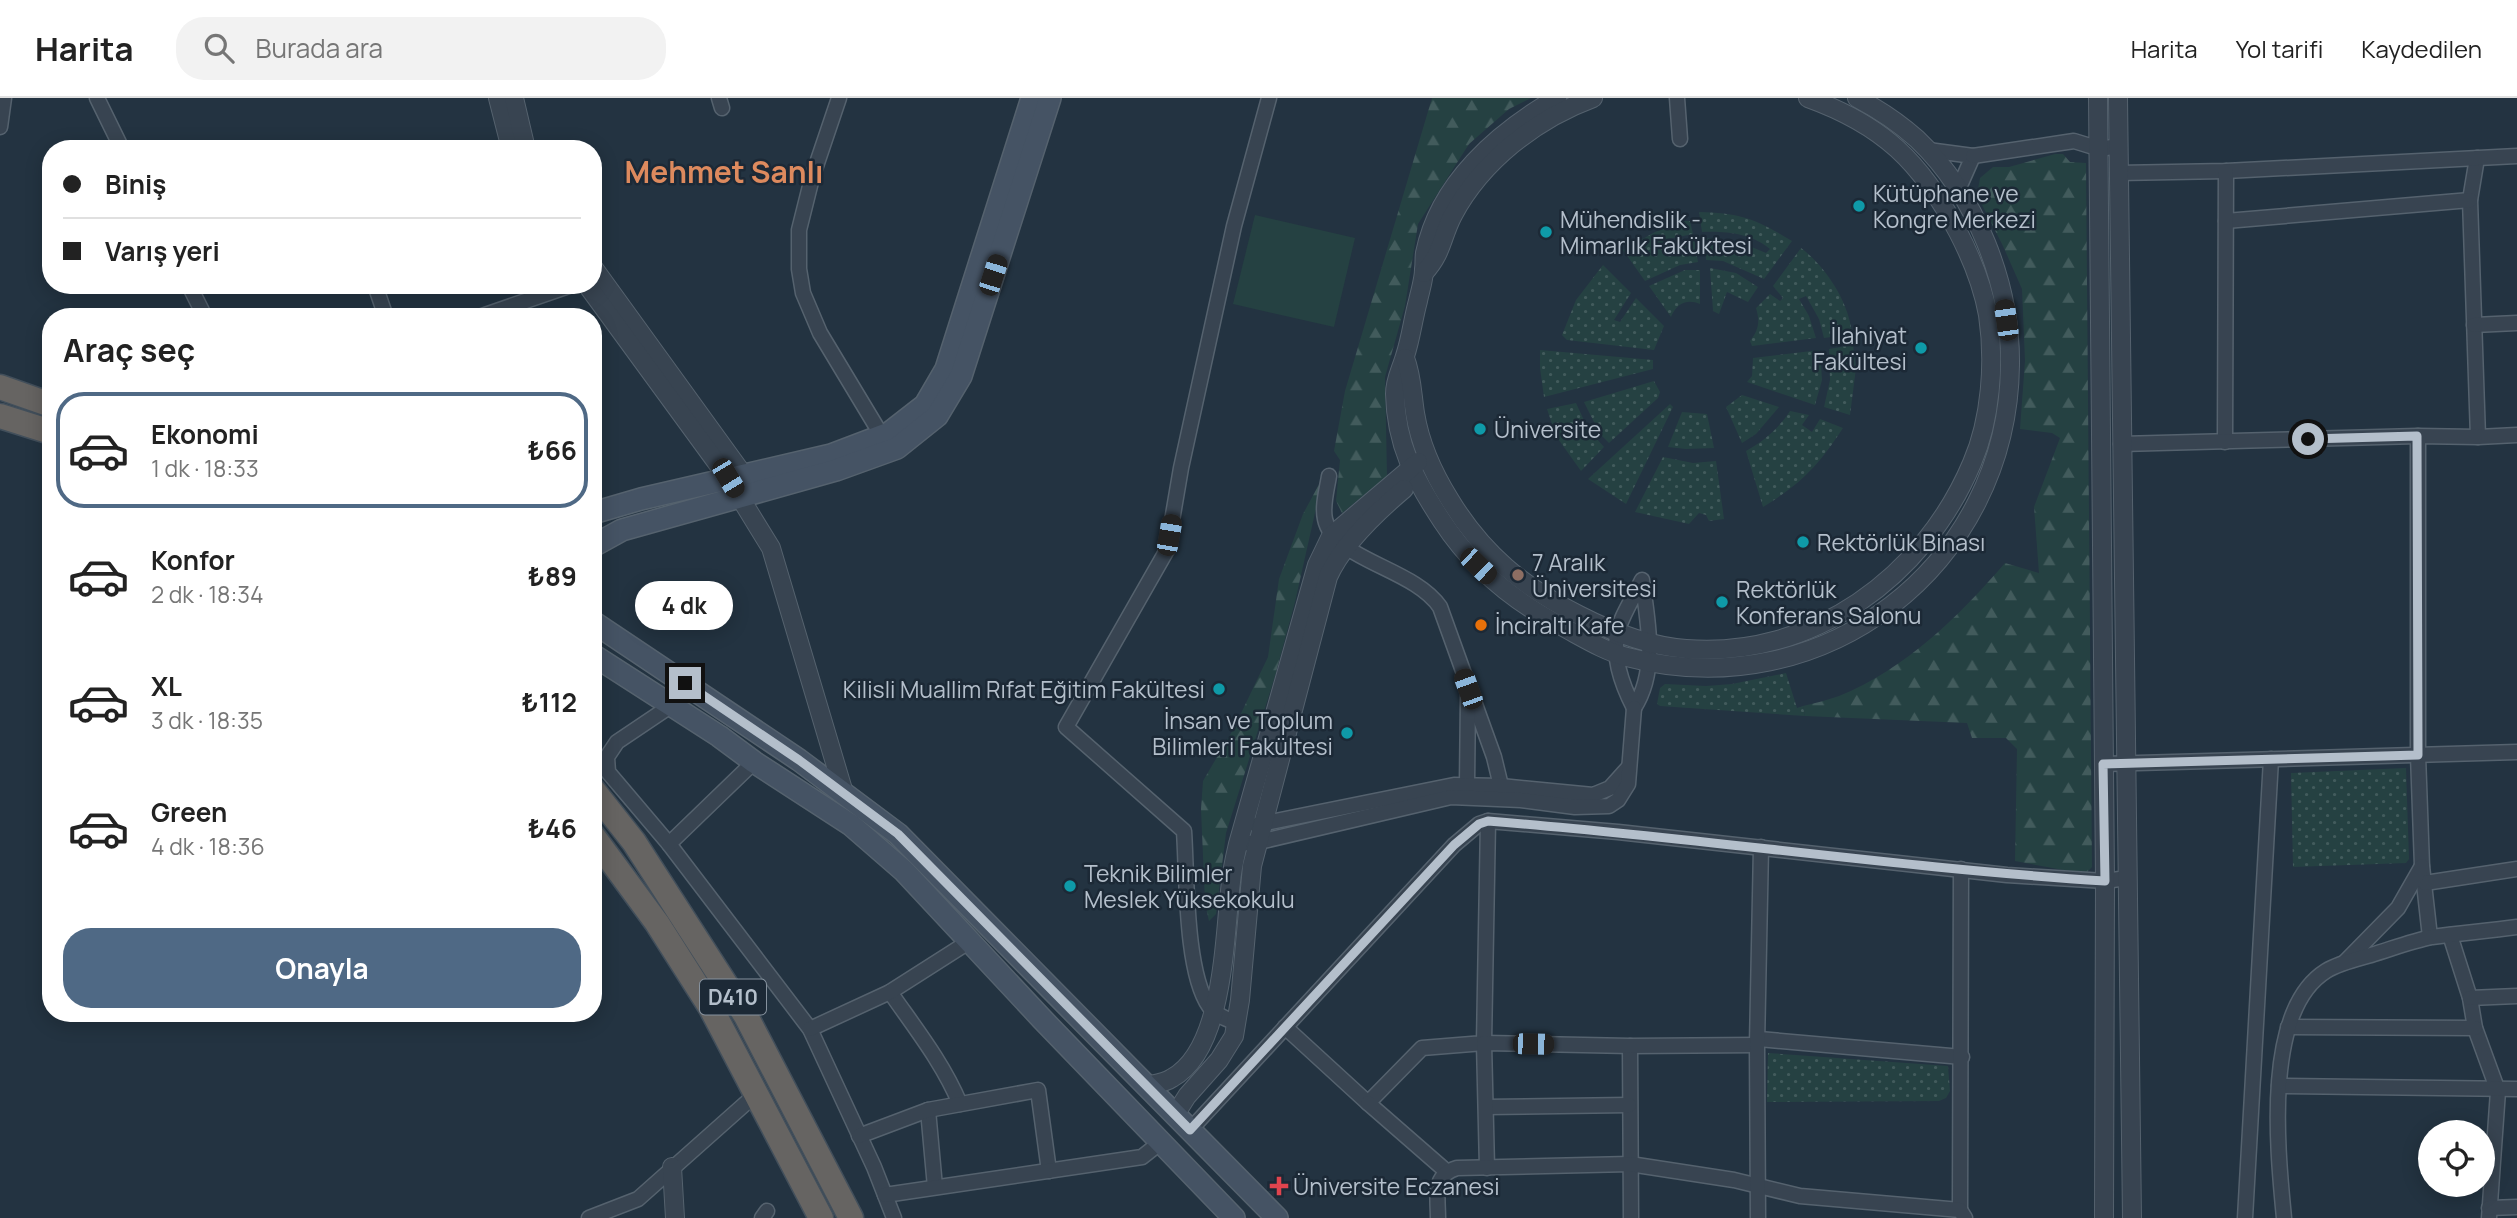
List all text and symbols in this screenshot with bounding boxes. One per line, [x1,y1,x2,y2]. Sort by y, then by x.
search box [176,17,666,80]
text: Harita [35,26,134,71]
icon: search [200,29,238,67]
text: Burada ara [256,30,383,66]
text: Harita [2131,32,2198,65]
text: Yol tarifi [2236,32,2323,65]
text: Kaydedilen [2361,32,2482,65]
district label: Mehmet Sanlı [625,151,823,192]
text: Biniş [105,166,166,202]
place label: Kütüphane ve Kongre Merkezi [1873,177,2036,235]
marker: Kütüphane ve Kongre Merkezi [1851,198,1867,214]
place label: Mühendislik - Mimarlık Faküktesi [1560,203,1752,261]
marker: Mühendislik - Mimarlık Faküktesi [1538,224,1554,240]
text: Varış yeri [105,233,220,269]
car [977,252,1010,298]
car [1993,298,2020,342]
place label: İlahiyat Fakültesi [1813,319,1907,377]
text: Araç seç [63,328,195,372]
marker: İlahiyat Fakültesi [1913,340,1929,356]
place label: Üniversite [1494,413,1601,445]
text: Ekonomi [151,416,259,452]
icon: car [67,419,130,482]
marker: Üniversite [1472,421,1488,437]
route start [2292,423,2324,455]
text: ₺66 [528,432,577,468]
text: 1 dk · 18:33 [151,452,259,484]
car [709,455,748,501]
car [1156,512,1183,558]
place label: Rektörlük Binası [1817,526,1985,558]
marker: Rektörlük Binası [1795,534,1811,550]
text: Konfor [151,542,235,578]
car [1456,544,1501,588]
icon: car [67,545,130,608]
place label: 7 Aralık Üniversitesi [1532,546,1657,604]
text: ₺89 [528,558,577,594]
marker: 7 Aralık Üniversitesi [1510,567,1526,583]
place label: Rektörlük Konferans Salonu [1736,573,1921,631]
text: 2 dk · 18:34 [151,578,264,610]
callout: 4 dk [636,582,734,630]
text: 4 dk [661,589,707,621]
marker: Rektörlük Konferans Salonu [1714,594,1730,610]
place label: İnciraltı Kafe [1495,609,1624,641]
marker: İnciraltı Kafe [1473,617,1489,633]
car [1451,666,1486,712]
route end [669,667,701,699]
text: XL [151,668,182,704]
icon: car [67,671,130,734]
place label: Kilisli Muallim Rıfat Eğitim Fakültesi [843,673,1205,705]
marker: Kilisli Muallim Rıfat Eğitim Fakültesi [1211,681,1227,697]
text: ₺112 [522,684,577,720]
text: 3 dk · 18:35 [151,704,263,736]
place label: İnsan ve Toplum Bilimleri Fakültesi [1152,704,1333,762]
marker: İnsan ve Toplum Bilimleri Fakültesi [1339,725,1355,741]
text: Green [151,794,227,830]
icon: car [67,797,130,860]
text: ₺46 [528,810,577,846]
text: 4 dk · 18:36 [151,830,265,862]
place label: Teknik Bilimler Meslek Yüksekokulu [1084,857,1295,915]
marker: Teknik Bilimler Meslek Yüksekokulu [1062,878,1078,894]
button: Onayla [63,928,581,1008]
road number: D410 [700,979,766,1014]
car [1512,1033,1555,1055]
map controls [2418,1120,2495,1197]
button: locate [2418,1120,2495,1197]
place label: Üniversite Eczanesi [1293,1170,1500,1202]
marker: Üniversite Eczanesi [1271,1178,1287,1194]

